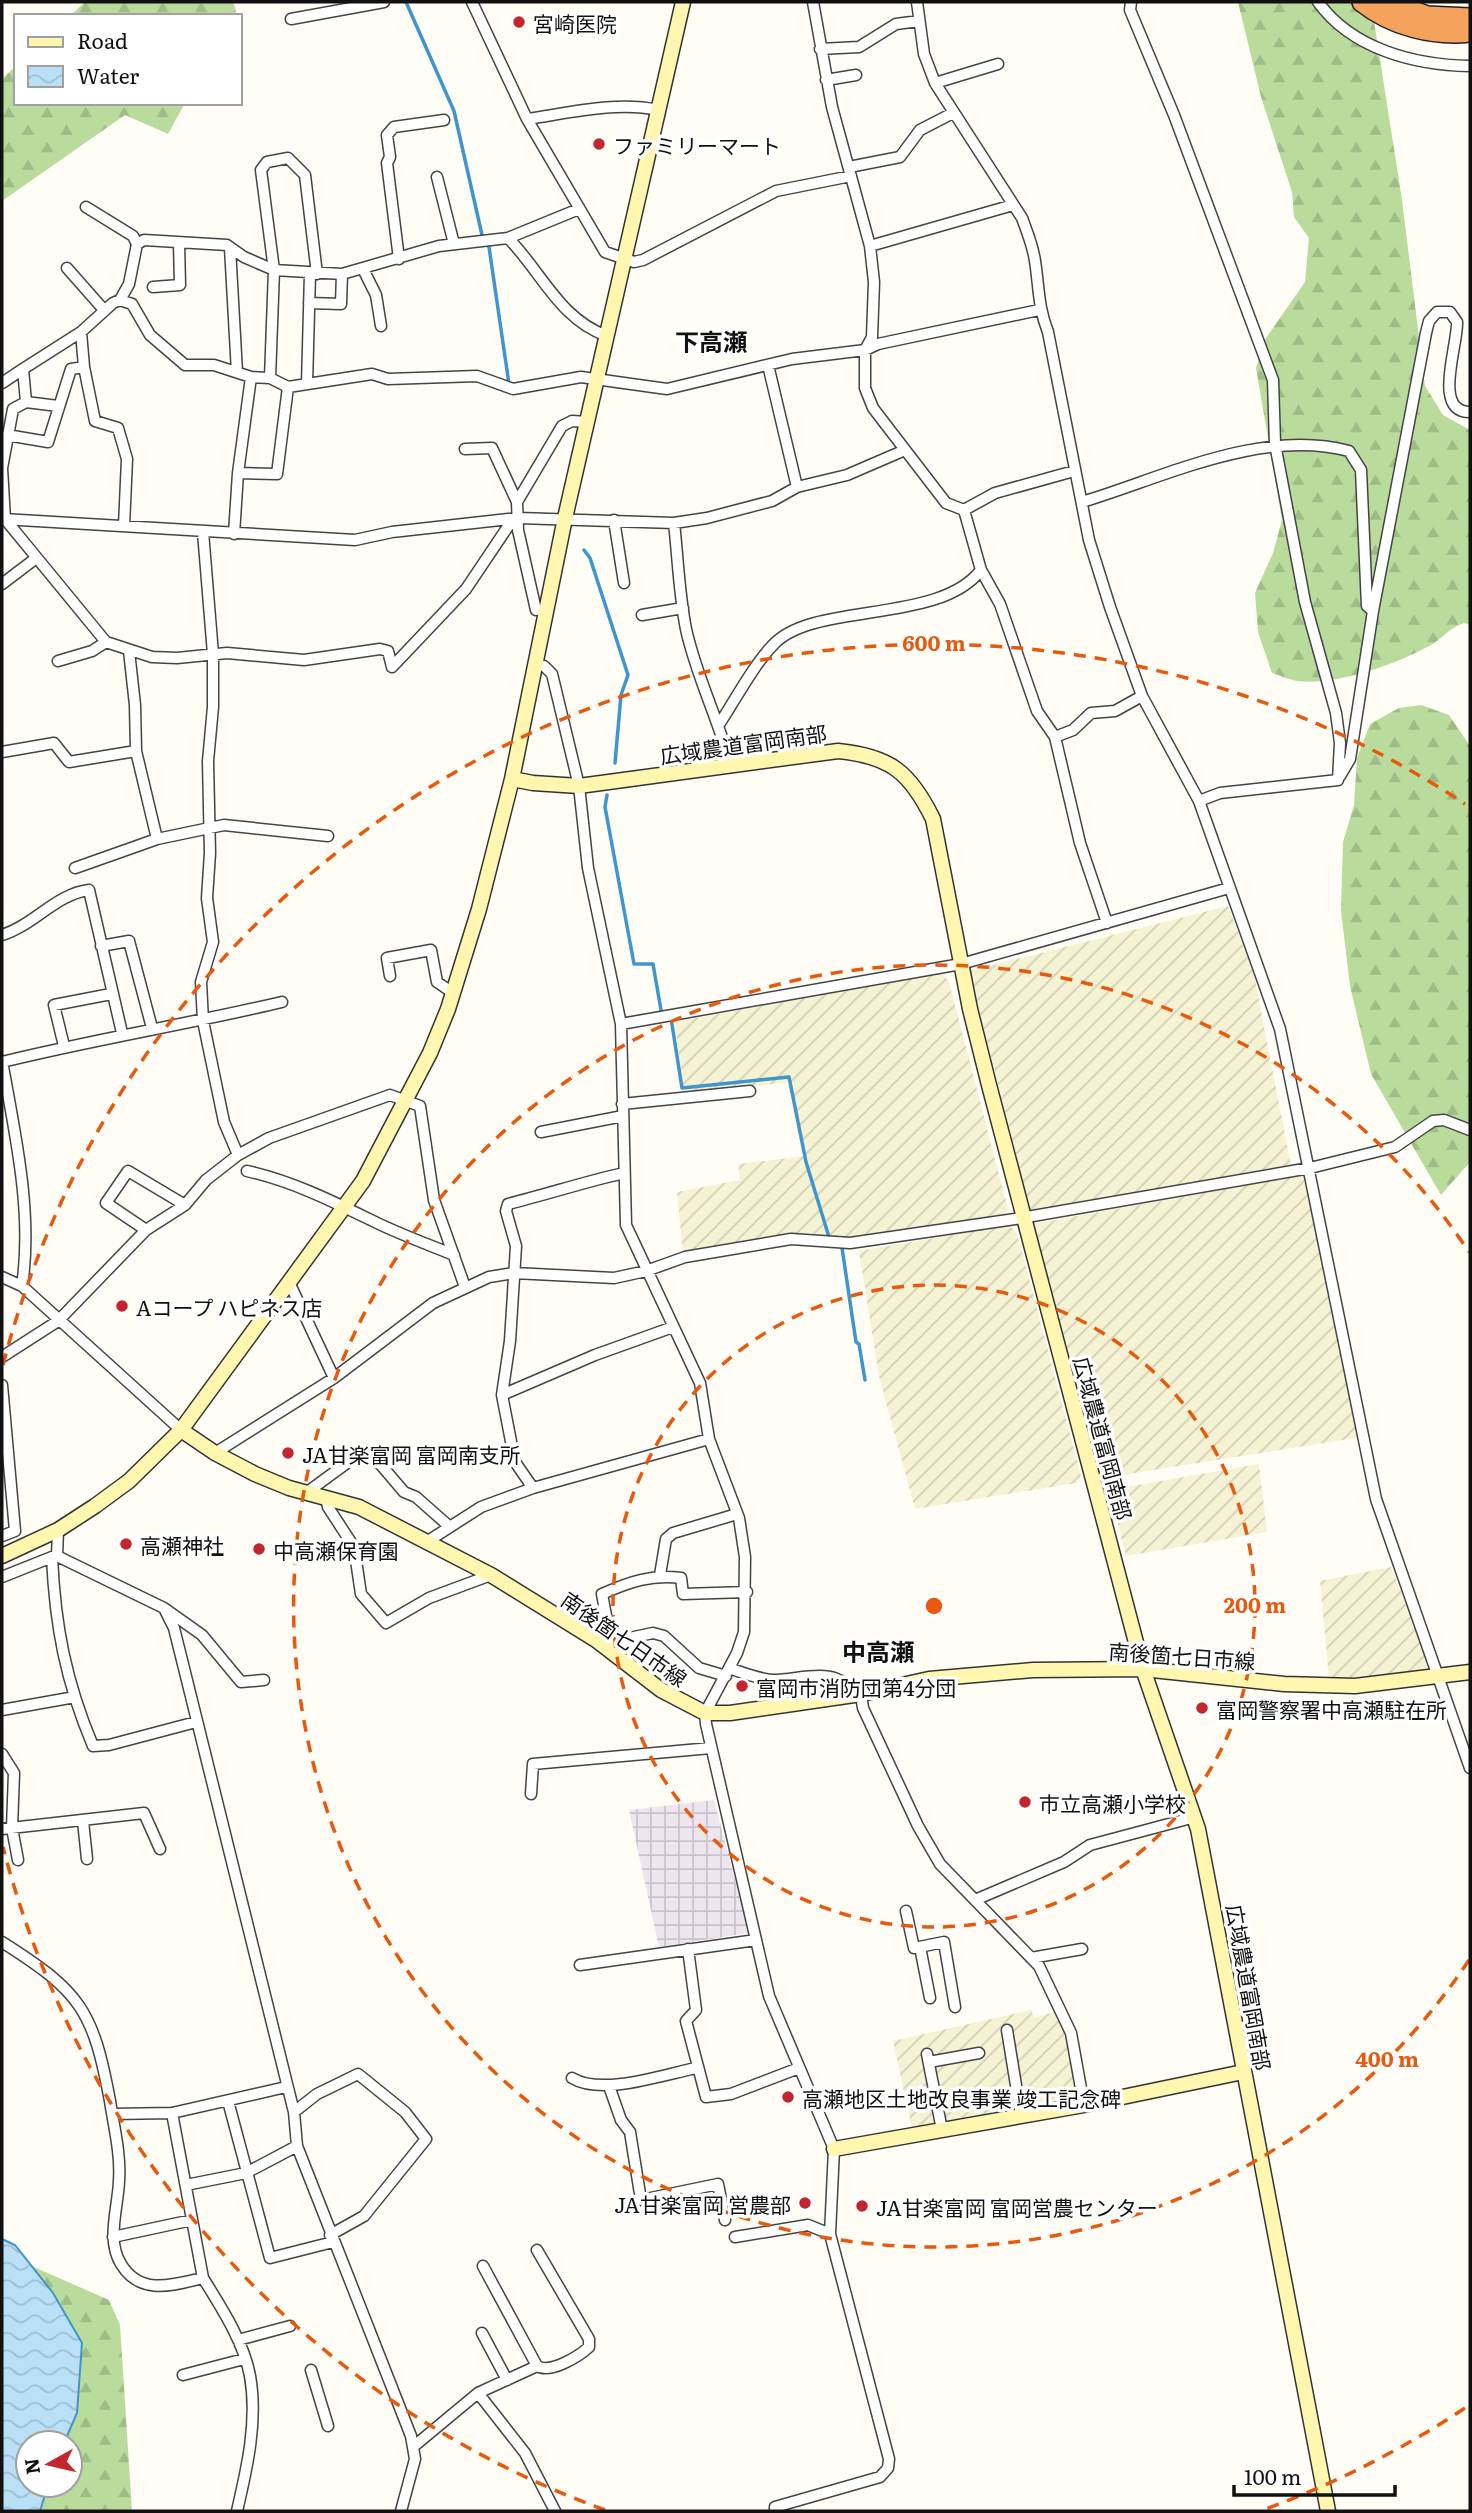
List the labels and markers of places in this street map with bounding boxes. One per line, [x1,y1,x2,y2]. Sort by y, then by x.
place label: 宮崎医院 [533,7,617,38]
marker: 宮崎医院 [511,14,527,30]
place label: ファミリーマート [613,129,781,160]
marker: ファミリーマート [591,136,607,152]
place label: Aコープ ハピネス店 [136,1291,322,1322]
marker: Aコープ ハピネス店 [114,1298,130,1314]
place label: JA甘楽富岡 富岡南支所 [302,1438,521,1469]
marker: JA甘楽富岡 富岡南支所 [280,1445,296,1461]
place label: 高瀬神社 [140,1529,224,1560]
place label: 中高瀬保育園 [273,1534,399,1565]
marker: 高瀬神社 [118,1536,134,1552]
marker: 中高瀬保育園 [251,1541,267,1557]
centre of rings [922,1594,946,1618]
place label: 富岡市消防団第4分団 [756,1671,957,1702]
marker: 富岡市消防団第4分団 [734,1678,750,1694]
place label: 富岡警察署中高瀬駐在所 [1216,1693,1447,1724]
marker: 富岡警察署中高瀬駐在所 [1194,1700,1210,1716]
place label: 市立高瀬小学校 [1039,1787,1186,1818]
marker: 市立高瀬小学校 [1017,1794,1033,1810]
place label: 高瀬地区土地改良事業 竣工記念碑 [802,2082,1121,2113]
marker: 高瀬地区土地改良事業 竣工記念碑 [780,2089,796,2105]
place label: JA甘楽富岡 営農部 [614,2188,791,2219]
place label: JA甘楽富岡 富岡営農センター [876,2191,1158,2222]
marker: JA甘楽富岡 営農部 [797,2195,813,2211]
marker: JA甘楽富岡 富岡営農センター [854,2198,870,2214]

